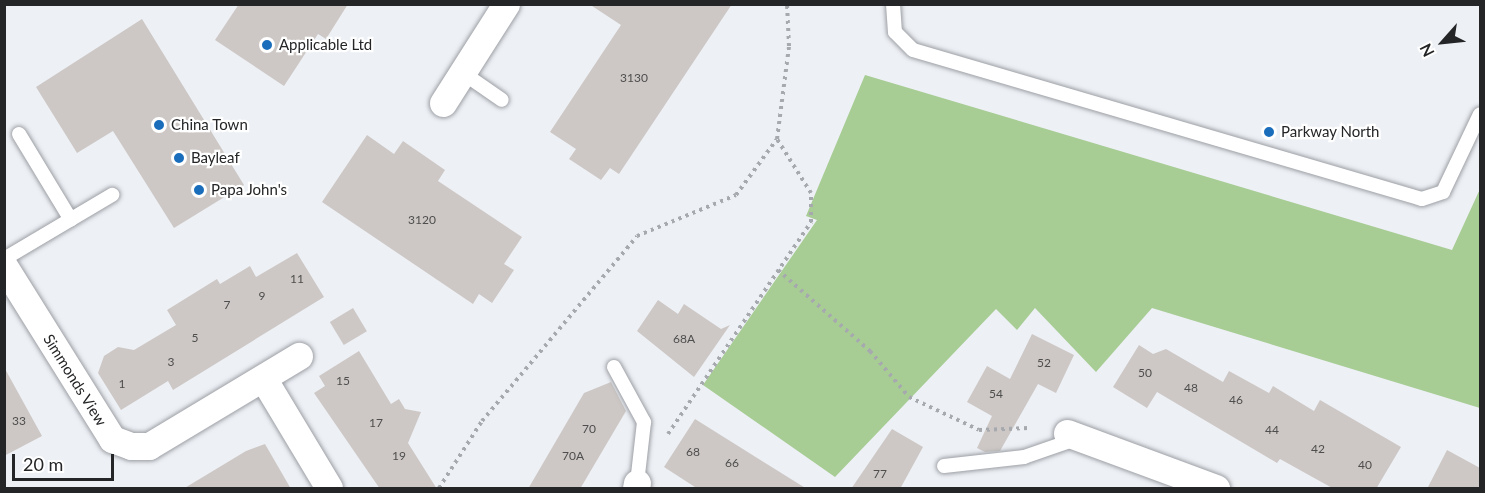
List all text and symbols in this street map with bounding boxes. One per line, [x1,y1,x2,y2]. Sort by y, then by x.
north arrow [1413,12,1473,72]
place label: Applicable Ltd [279,36,372,54]
marker: Applicable Ltd [260,38,274,52]
text: N [1415,41,1438,60]
house number: 3130 [620,71,648,85]
place label: China Town [171,116,248,134]
marker: China Town [152,118,166,132]
place label: Parkway North [1281,123,1380,141]
marker: Parkway North [1262,125,1276,139]
place label: Bayleaf [191,149,240,167]
marker: Bayleaf [172,151,186,165]
place label: Papa John's [211,181,288,199]
marker: Papa John's [192,183,206,197]
house number: 3120 [408,213,436,227]
house number: 11 [290,272,304,286]
house number: 9 [259,289,265,303]
house number: 7 [224,298,230,312]
street label: Simmonds View [39,331,111,429]
house number: 5 [192,331,198,345]
house number: 68A [673,332,695,346]
house number: 3 [168,355,174,369]
house number: 52 [1037,356,1051,370]
house number: 50 [1138,366,1152,380]
house number: 15 [336,374,350,388]
house number: 1 [119,377,125,391]
house number: 48 [1184,381,1198,395]
house number: 54 [989,387,1003,401]
house number: 46 [1229,393,1243,407]
house number: 33 [12,414,26,428]
house number: 17 [369,416,383,430]
house number: 70 [582,422,596,436]
house number: 44 [1265,423,1279,437]
scale bar [15,442,117,480]
house number: 42 [1311,442,1325,456]
house number: 68 [686,445,700,459]
house number: 19 [392,449,406,463]
house number: 70A [562,449,584,463]
text: 20 m [23,453,63,475]
house number: 66 [725,456,739,470]
house number: 40 [1358,458,1372,472]
house number: 77 [873,467,887,481]

